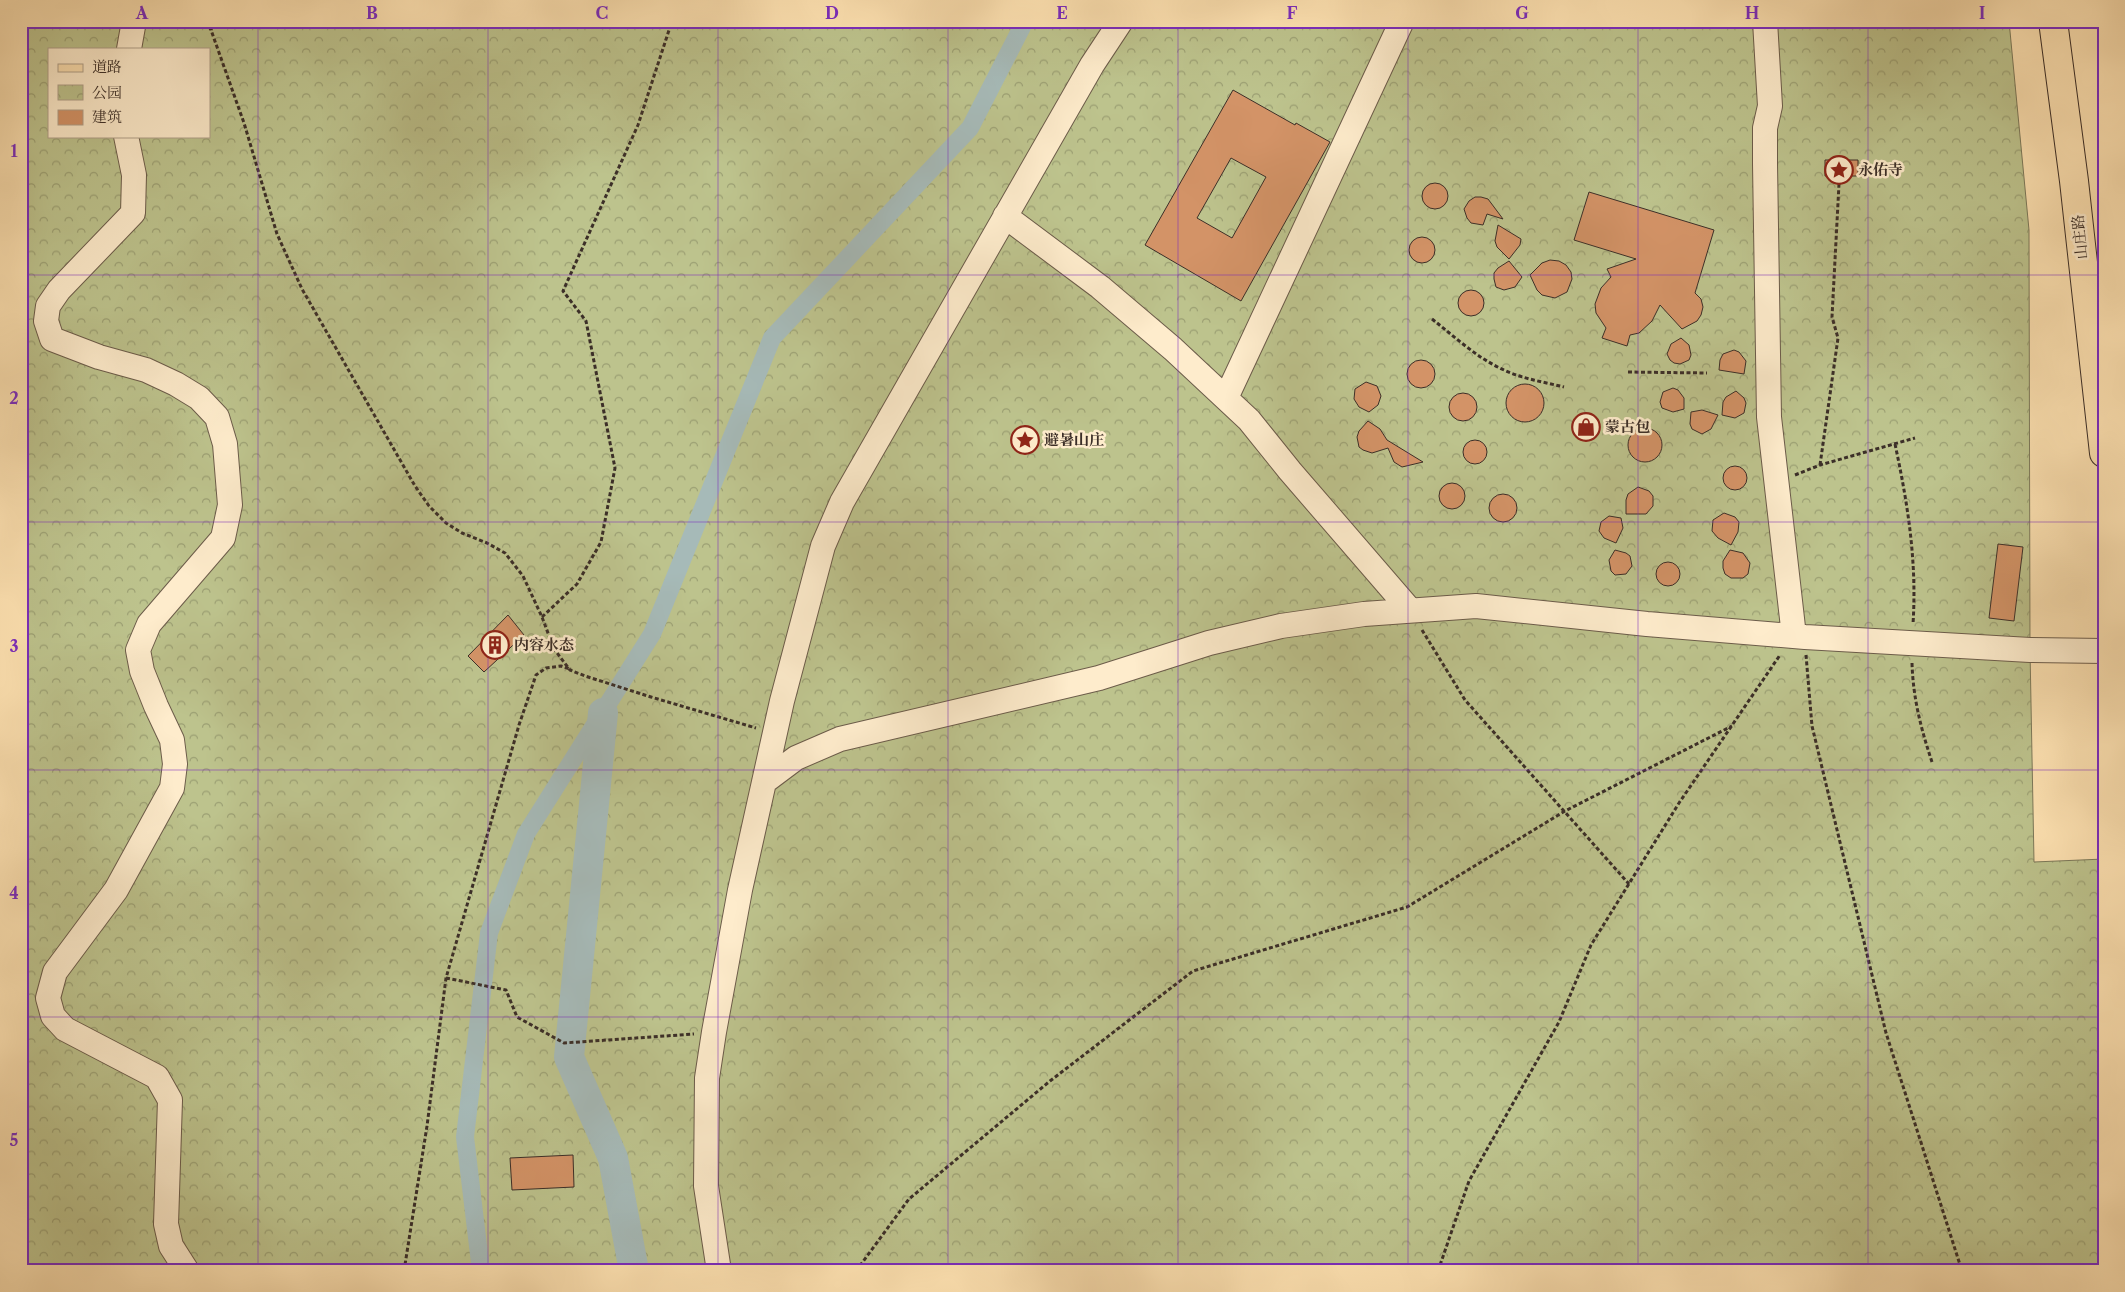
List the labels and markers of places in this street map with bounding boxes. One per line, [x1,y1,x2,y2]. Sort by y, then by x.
place icon: 永佑寺 [1824,155,1854,185]
place label: 永佑寺 [1858,160,1903,179]
shop icon: 蒙古包 [1571,412,1601,442]
place label: 蒙古包 [1605,417,1650,436]
place icon: 避暑山庄 [1010,425,1040,455]
place label: 避暑山庄 [1044,430,1104,449]
building icon: 内容水态 [480,630,510,660]
place label: 内容水态 [514,635,574,654]

